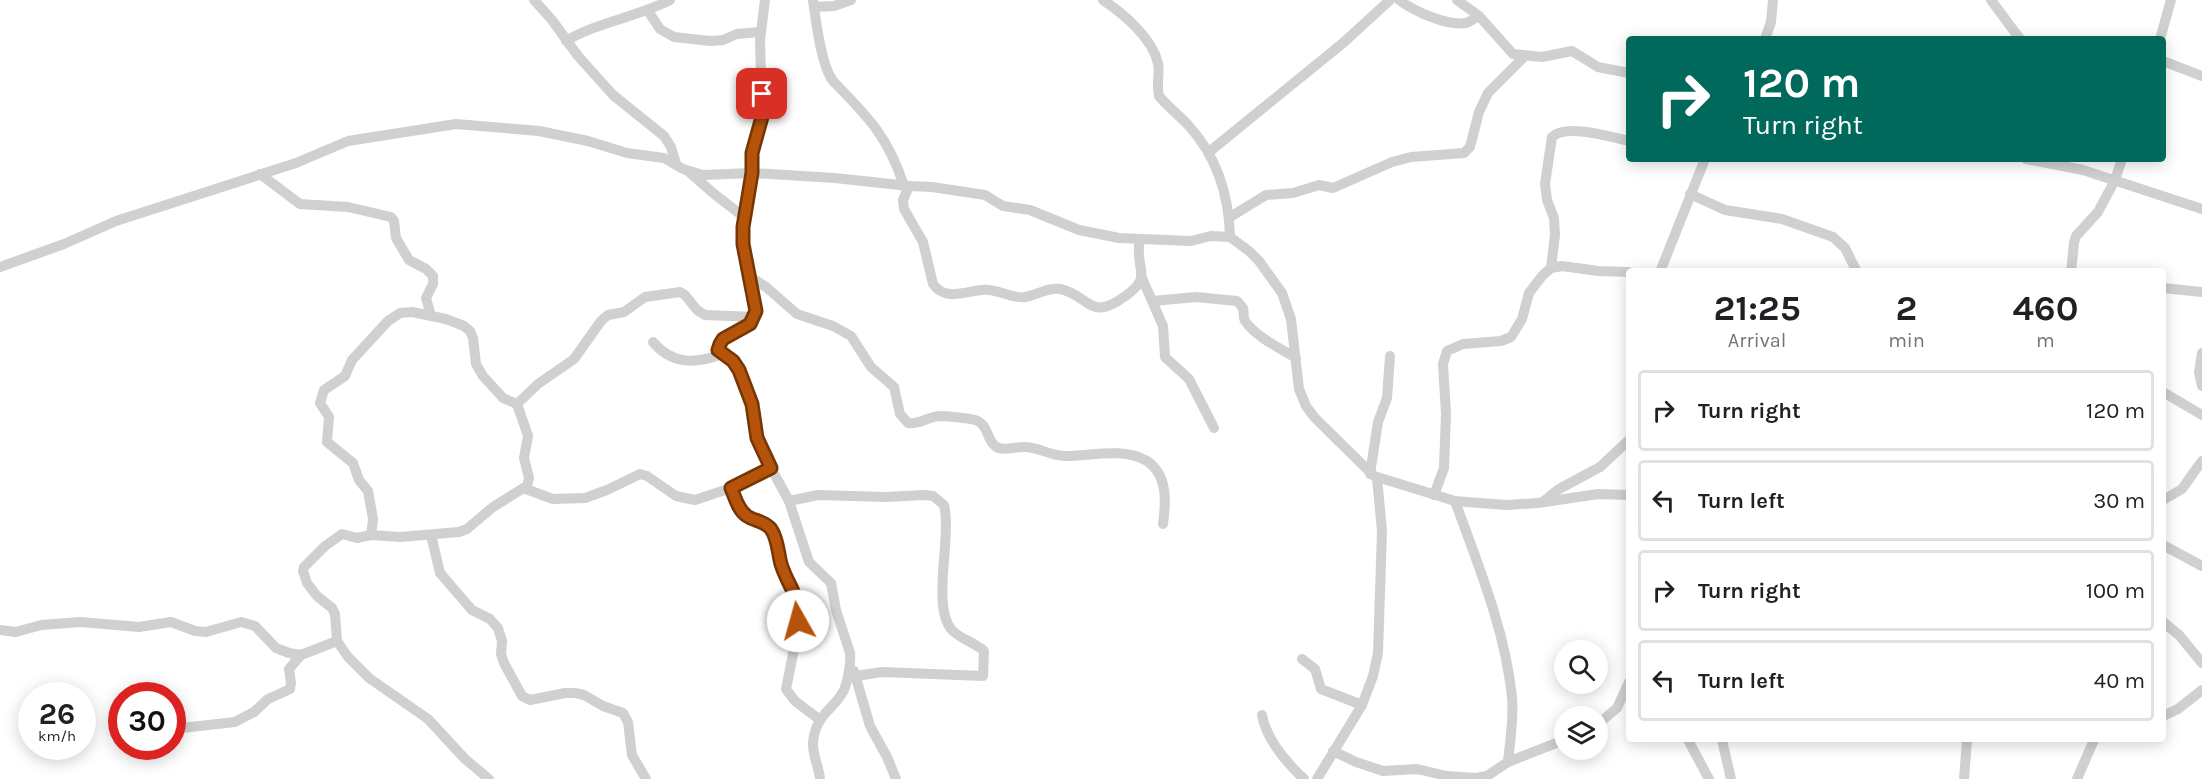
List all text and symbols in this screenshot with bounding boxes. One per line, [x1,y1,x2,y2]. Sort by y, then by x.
text: 120 m [1743,58,1860,108]
icon: right [1644,60,1722,138]
pin [736,68,787,119]
icon: arrive [745,77,778,110]
text: Turn right [1743,109,1863,141]
text: 21:25 [1714,287,1801,329]
text: 2 [1896,287,1917,329]
text: 460 [2012,287,2078,329]
text: Arrival [1728,329,1786,352]
text: min [1888,329,1925,352]
text: m [2036,329,2055,352]
icon: right [1647,394,1680,427]
text: Turn right [1698,398,1801,424]
text: 120 m [2086,398,2145,424]
icon: left [1647,484,1680,517]
text: Turn left [1698,488,1785,514]
text: 30 m [2093,488,2145,514]
icon: right [1647,574,1680,607]
text: Turn right [1698,578,1801,604]
text: 100 m [2086,578,2145,604]
position arrow [766,589,830,653]
map controls [1554,640,1608,760]
button: search [1554,640,1608,694]
icon: left [1647,664,1680,697]
text: Turn left [1698,668,1785,694]
text: 40 m [2094,668,2145,694]
speed limit sign: 30 [108,682,186,760]
text: 26 [39,696,75,732]
button: layers [1554,706,1608,760]
text: km/h [38,727,76,745]

